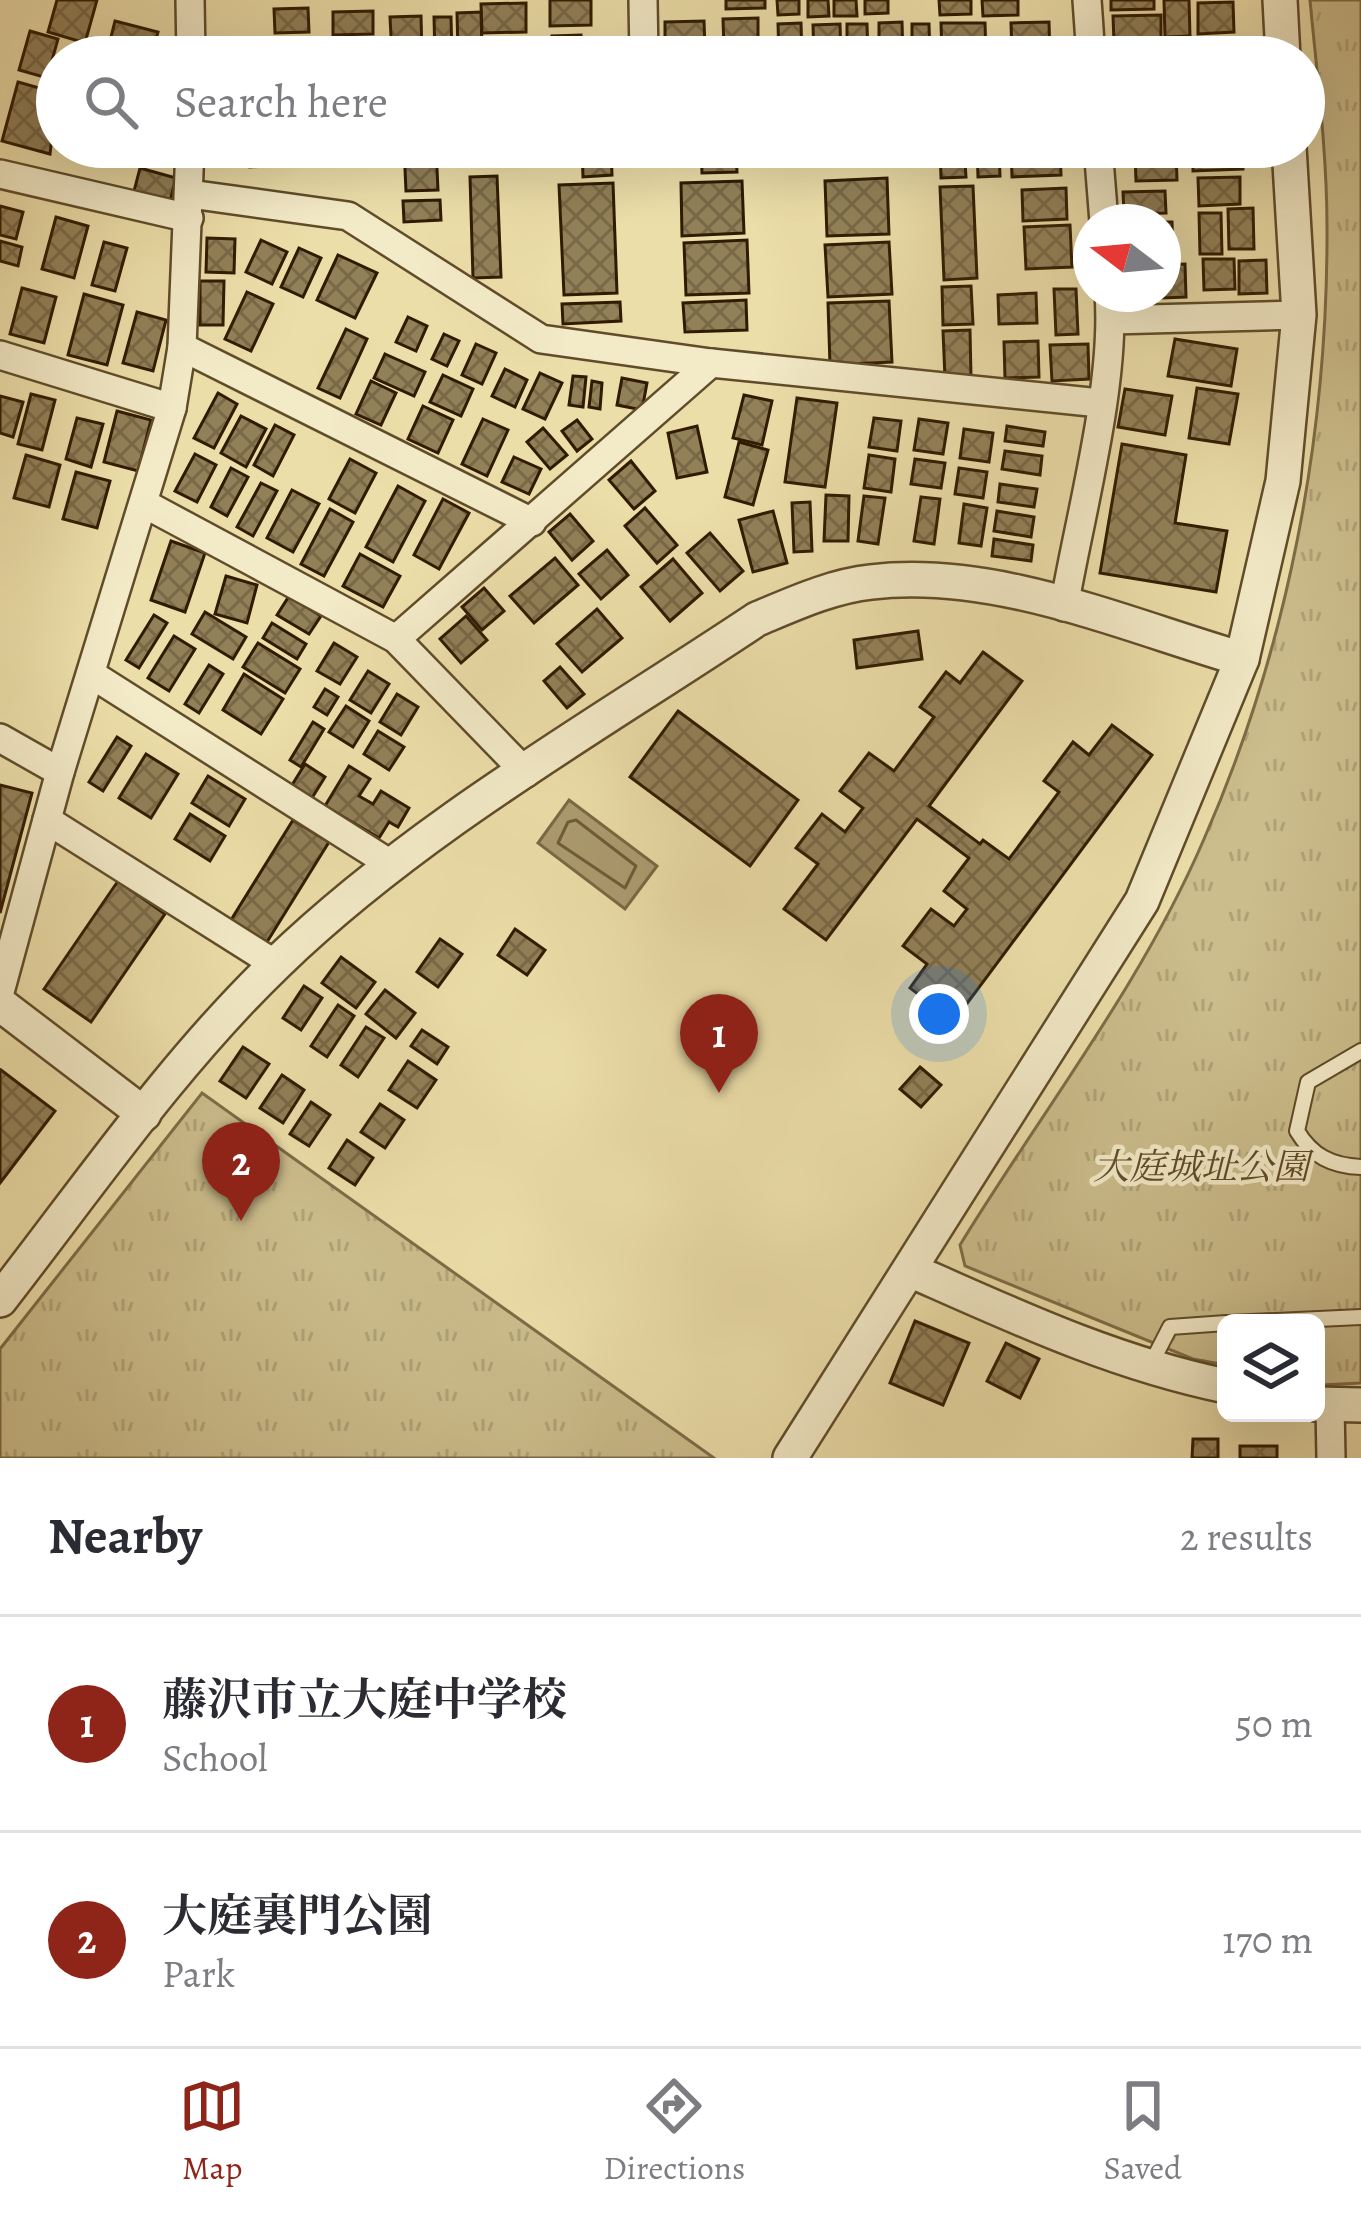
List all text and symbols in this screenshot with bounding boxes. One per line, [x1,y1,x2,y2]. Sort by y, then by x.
search box [36,36,1325,168]
icon: search [78,69,144,135]
text: Search here [174,71,388,133]
north arrow [1073,204,1181,312]
your location [909,984,969,1044]
pin: 1 [680,994,758,1093]
pin: 2 [202,1122,280,1221]
park label: 大庭城址公園 [1093,1142,1314,1191]
map controls [1217,1314,1325,1422]
button: layers [1217,1314,1325,1422]
text: Nearby [48,1501,202,1571]
text: 2 results [1180,1510,1313,1563]
text: 藤沢市立大庭中学校 [162,1669,567,1731]
text: 1 [80,1697,94,1750]
text: 50 m [1235,1697,1313,1750]
text: School [162,1731,268,1784]
text: 大庭裏門公園 [162,1885,432,1947]
text: 2 [78,1913,96,1966]
text: 170 m [1222,1913,1313,1966]
text: Park [162,1947,235,2000]
tab: Map [179,2073,245,2190]
tab: Directions [604,2073,745,2190]
tab: Saved [1104,2073,1182,2190]

